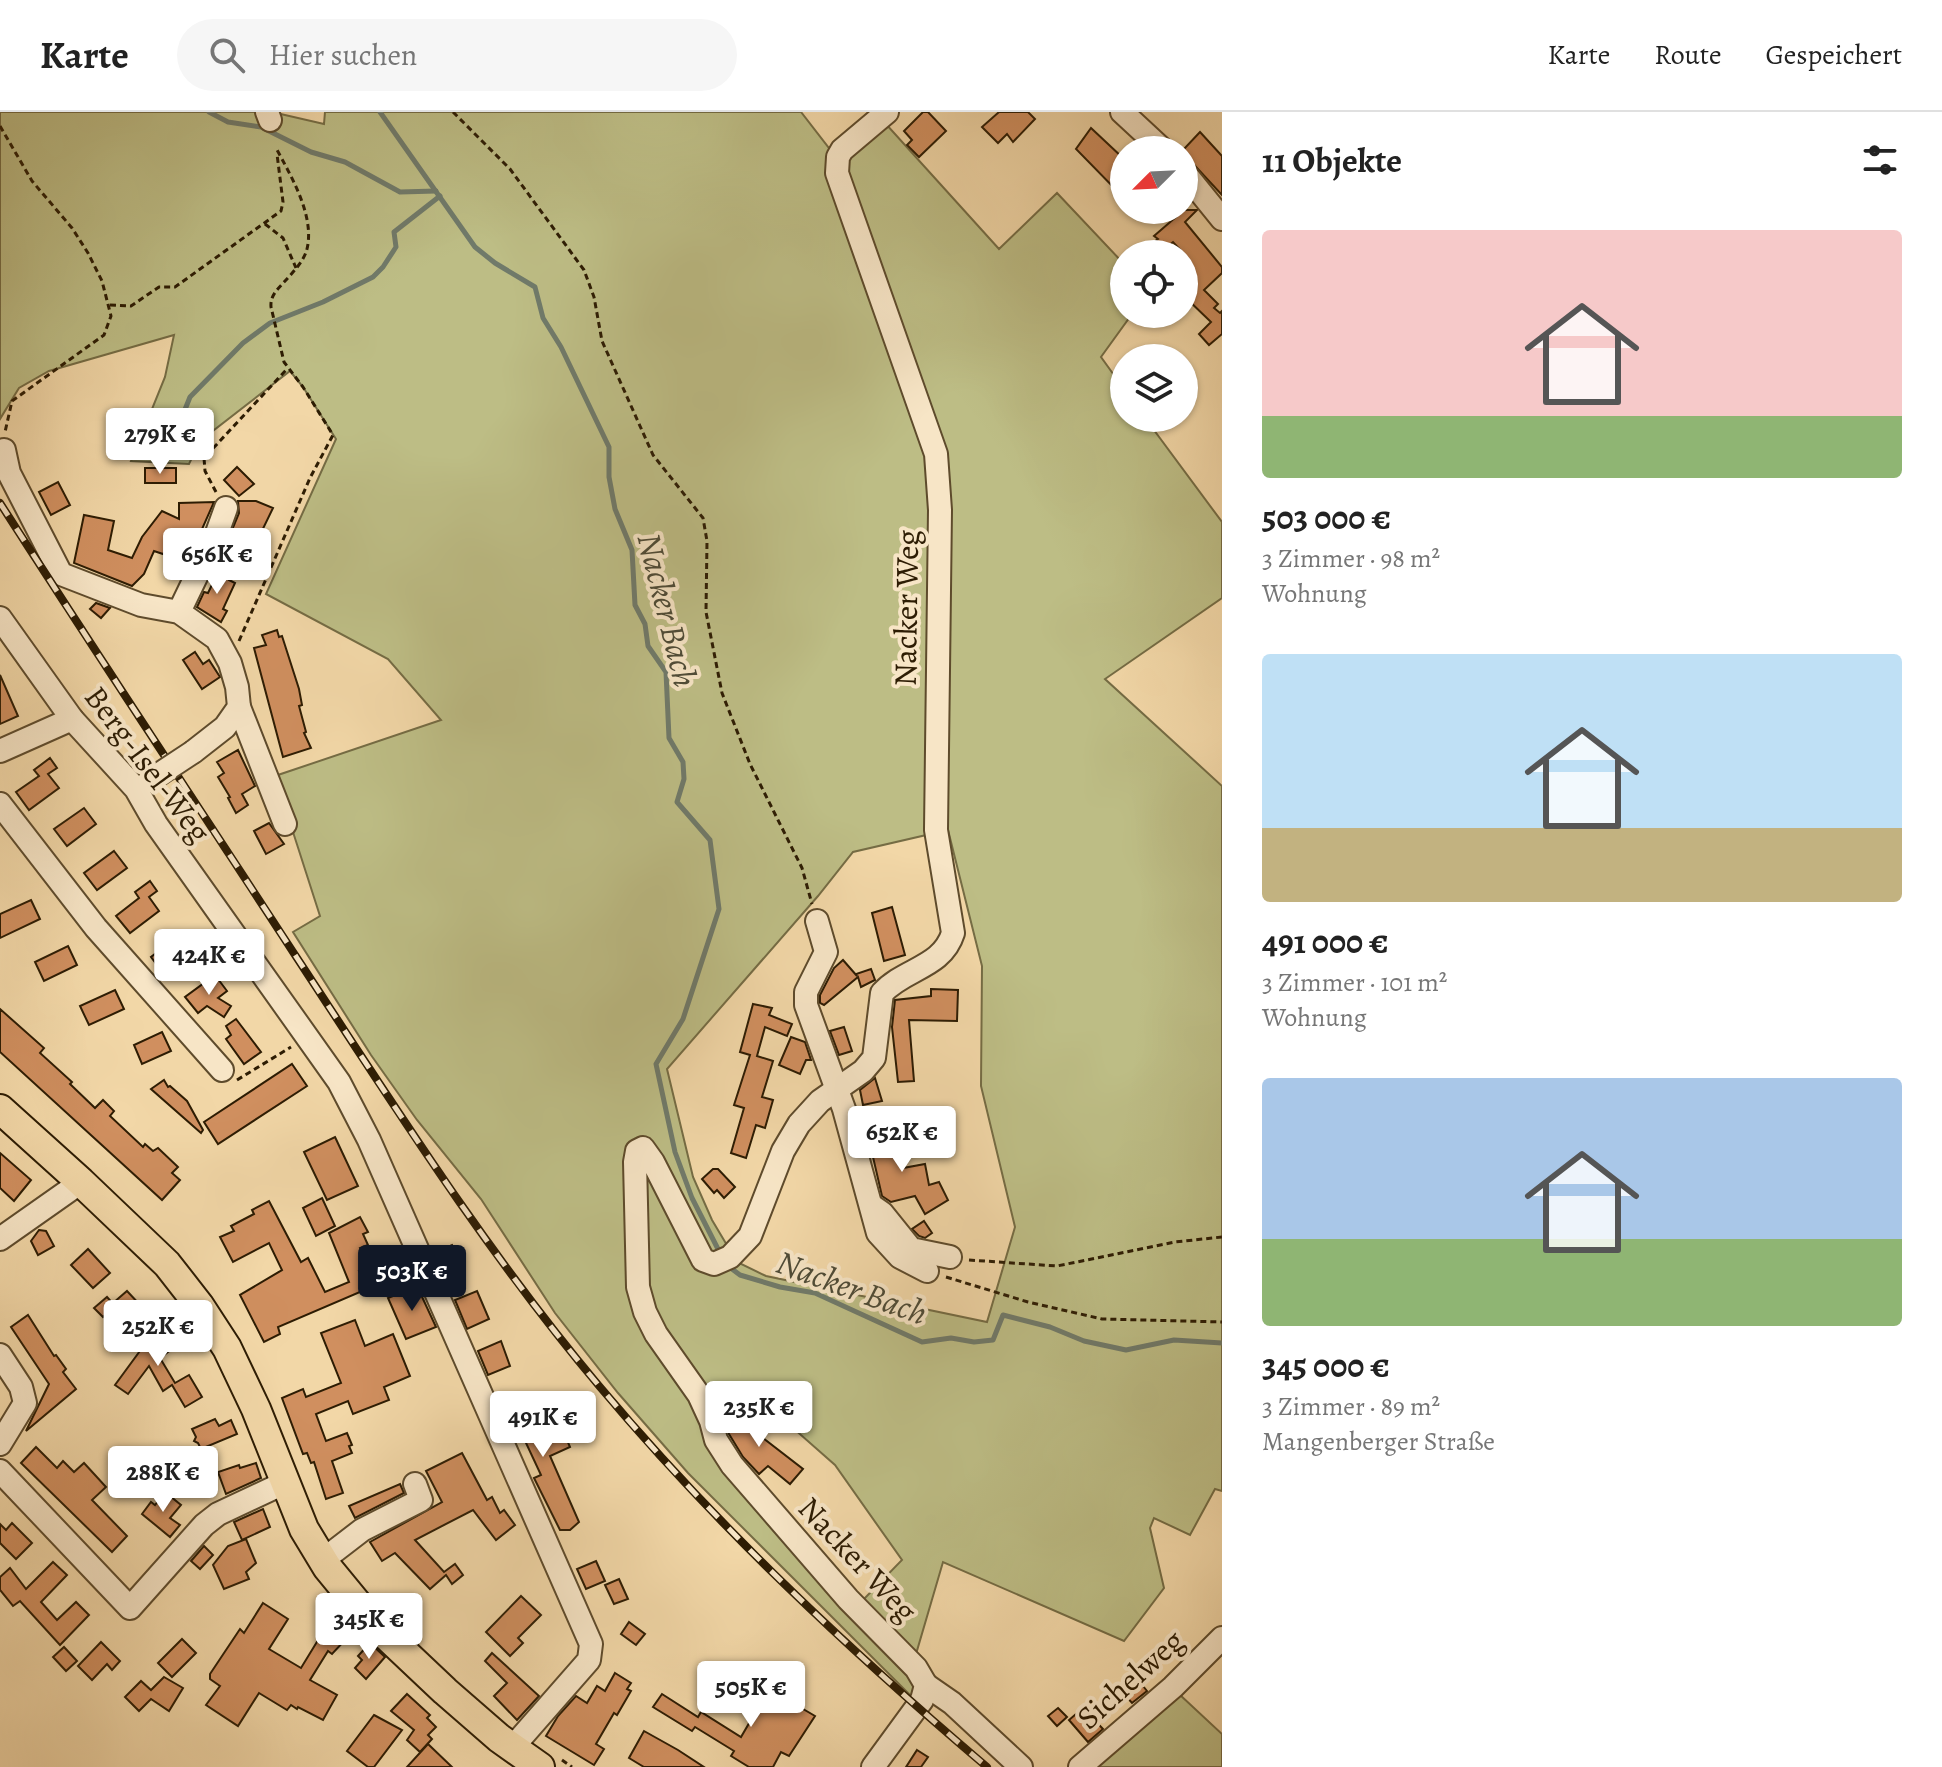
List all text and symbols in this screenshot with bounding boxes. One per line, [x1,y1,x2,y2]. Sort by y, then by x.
search box [177,19,737,91]
text: Karte [40,29,129,81]
icon: search [205,33,249,77]
text: Hier suchen [269,35,417,75]
text: Karte [1547,36,1610,74]
text: Route [1654,36,1722,74]
text: Gespeichert [1766,36,1902,74]
north arrow [1110,136,1198,224]
map controls [1110,136,1198,432]
text: 11 Objekte [1262,137,1402,184]
icon: filters [1858,138,1902,182]
button: locate [1110,240,1198,328]
icon: home [1510,282,1654,426]
button: layers [1110,344,1198,432]
pin: 279K € [95,408,225,476]
text: 279K € [124,416,196,451]
text: 503 000 € [1262,494,1391,541]
pin: 656K € [152,528,282,596]
water label: Nacker Bach [626,528,709,692]
street label: Nacker Weg [883,529,929,687]
text: 656K € [181,536,253,571]
text: 3 Zimmer · 98 m² [1262,541,1440,576]
text: Wohnung [1262,576,1367,611]
street label: Berg-Isel-Weg [75,677,221,851]
icon: home [1510,706,1654,850]
text: 491 000 € [1262,918,1389,965]
pin: 424K € [144,929,274,997]
text: 424K € [172,937,246,972]
text: 3 Zimmer · 101 m² [1262,965,1447,1000]
text: Wohnung [1262,1000,1367,1035]
pin: 652K € [837,1106,967,1174]
text: 652K € [866,1114,938,1149]
icon: home [1510,1130,1654,1274]
water label: Nacker Bach [770,1238,934,1336]
pin: 503K € [347,1245,477,1313]
text: 503K € [376,1253,448,1288]
pin: 252K € [93,1300,223,1368]
text: 252K € [122,1308,194,1343]
text: 345 000 € [1262,1342,1390,1389]
pin: 235K € [694,1381,824,1449]
text: 235K € [723,1389,795,1424]
text: 3 Zimmer · 89 m² [1262,1389,1440,1424]
pin: 491K € [478,1391,608,1459]
text: 491K € [508,1399,578,1434]
text: Mangenberger Straße [1262,1424,1495,1459]
pin: 288K € [98,1446,228,1514]
text: 288K € [126,1454,200,1489]
street label: Nacker Weg [789,1487,927,1631]
pin: 345K € [304,1593,434,1661]
text: 345K € [333,1601,405,1636]
street label: Sichelweg [1067,1619,1193,1739]
pin: 505K € [686,1661,816,1729]
text: 505K € [715,1669,787,1704]

